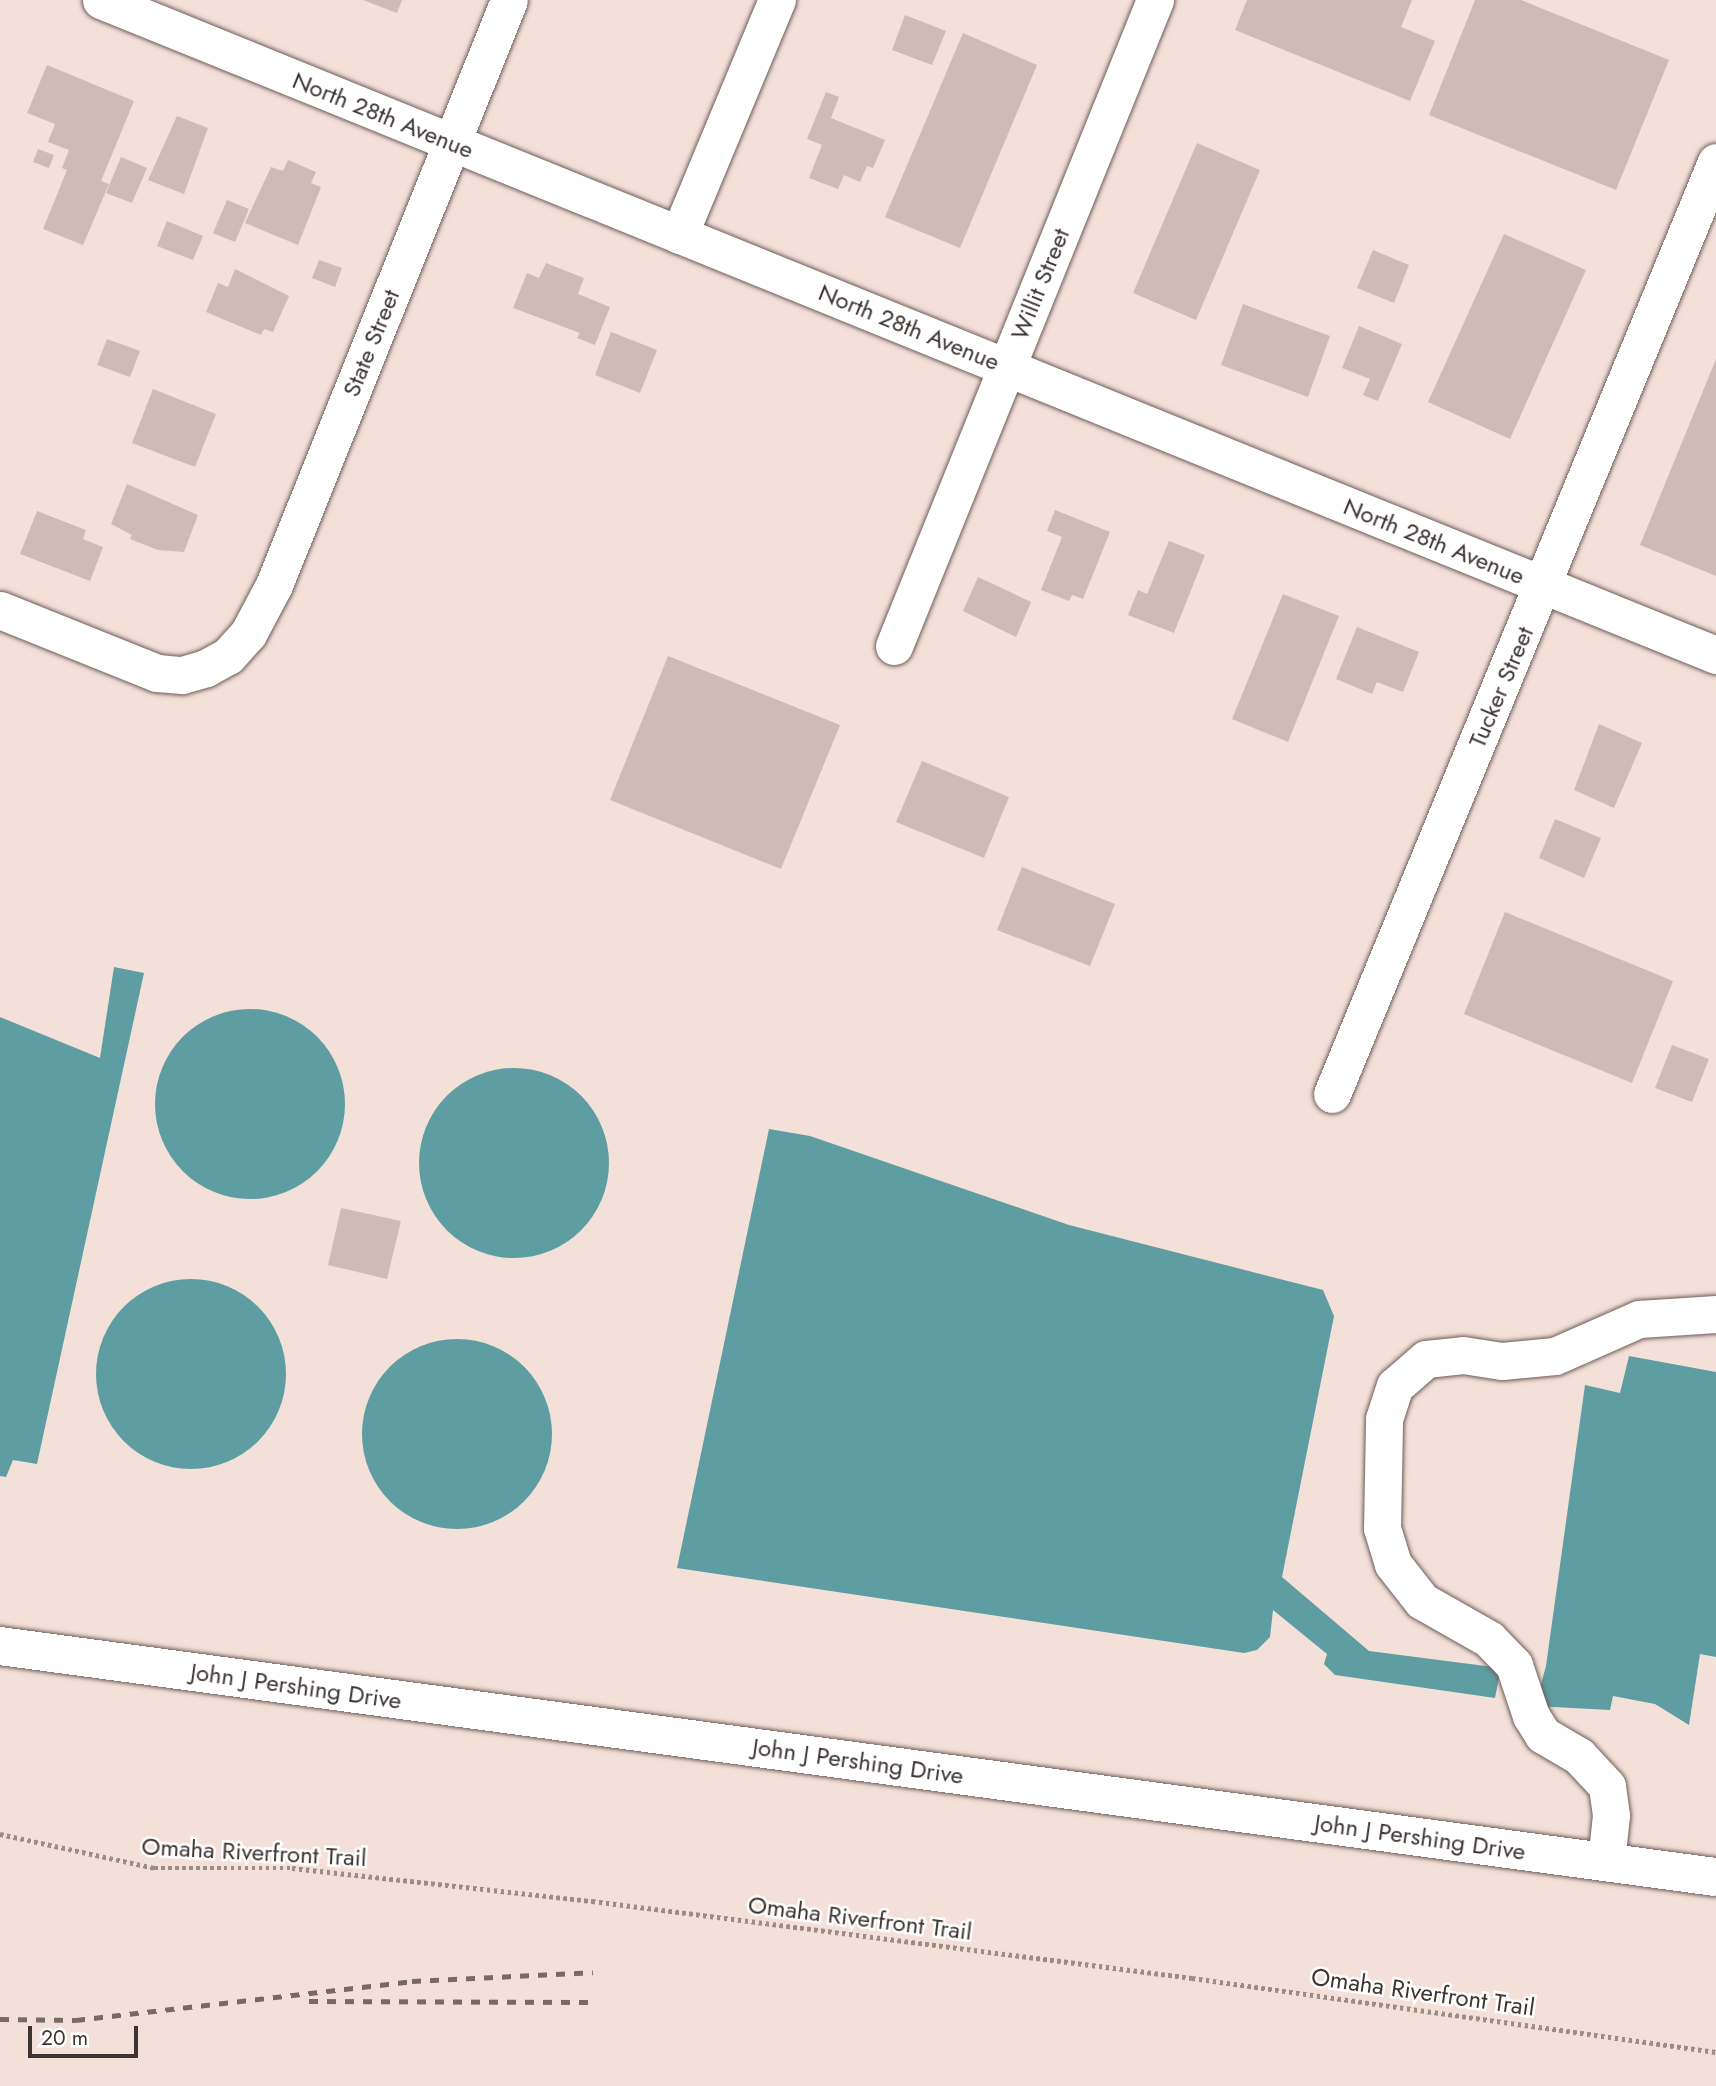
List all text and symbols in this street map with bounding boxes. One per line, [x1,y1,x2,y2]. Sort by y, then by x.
street label: North 28th Avenue [288,66,478,164]
street label: Willit Street [1005,224,1075,344]
street label: North 28th Avenue [814,278,1004,376]
street label: State Street [336,285,406,401]
street label: North 28th Avenue [1339,492,1529,590]
street label: Tucker Street [1463,622,1539,752]
street label: John J Pershing Drive [189,1657,403,1715]
street label: John J Pershing Drive [751,1732,965,1790]
street label: John J Pershing Drive [1313,1808,1527,1866]
street label: Omaha Riverfront Trail [141,1832,367,1872]
street label: Omaha Riverfront Trail [746,1890,974,1946]
street label: Omaha Riverfront Trail [1309,1962,1537,2022]
scale bar [32,2012,142,2056]
text: 20 m [41,2023,88,2053]

